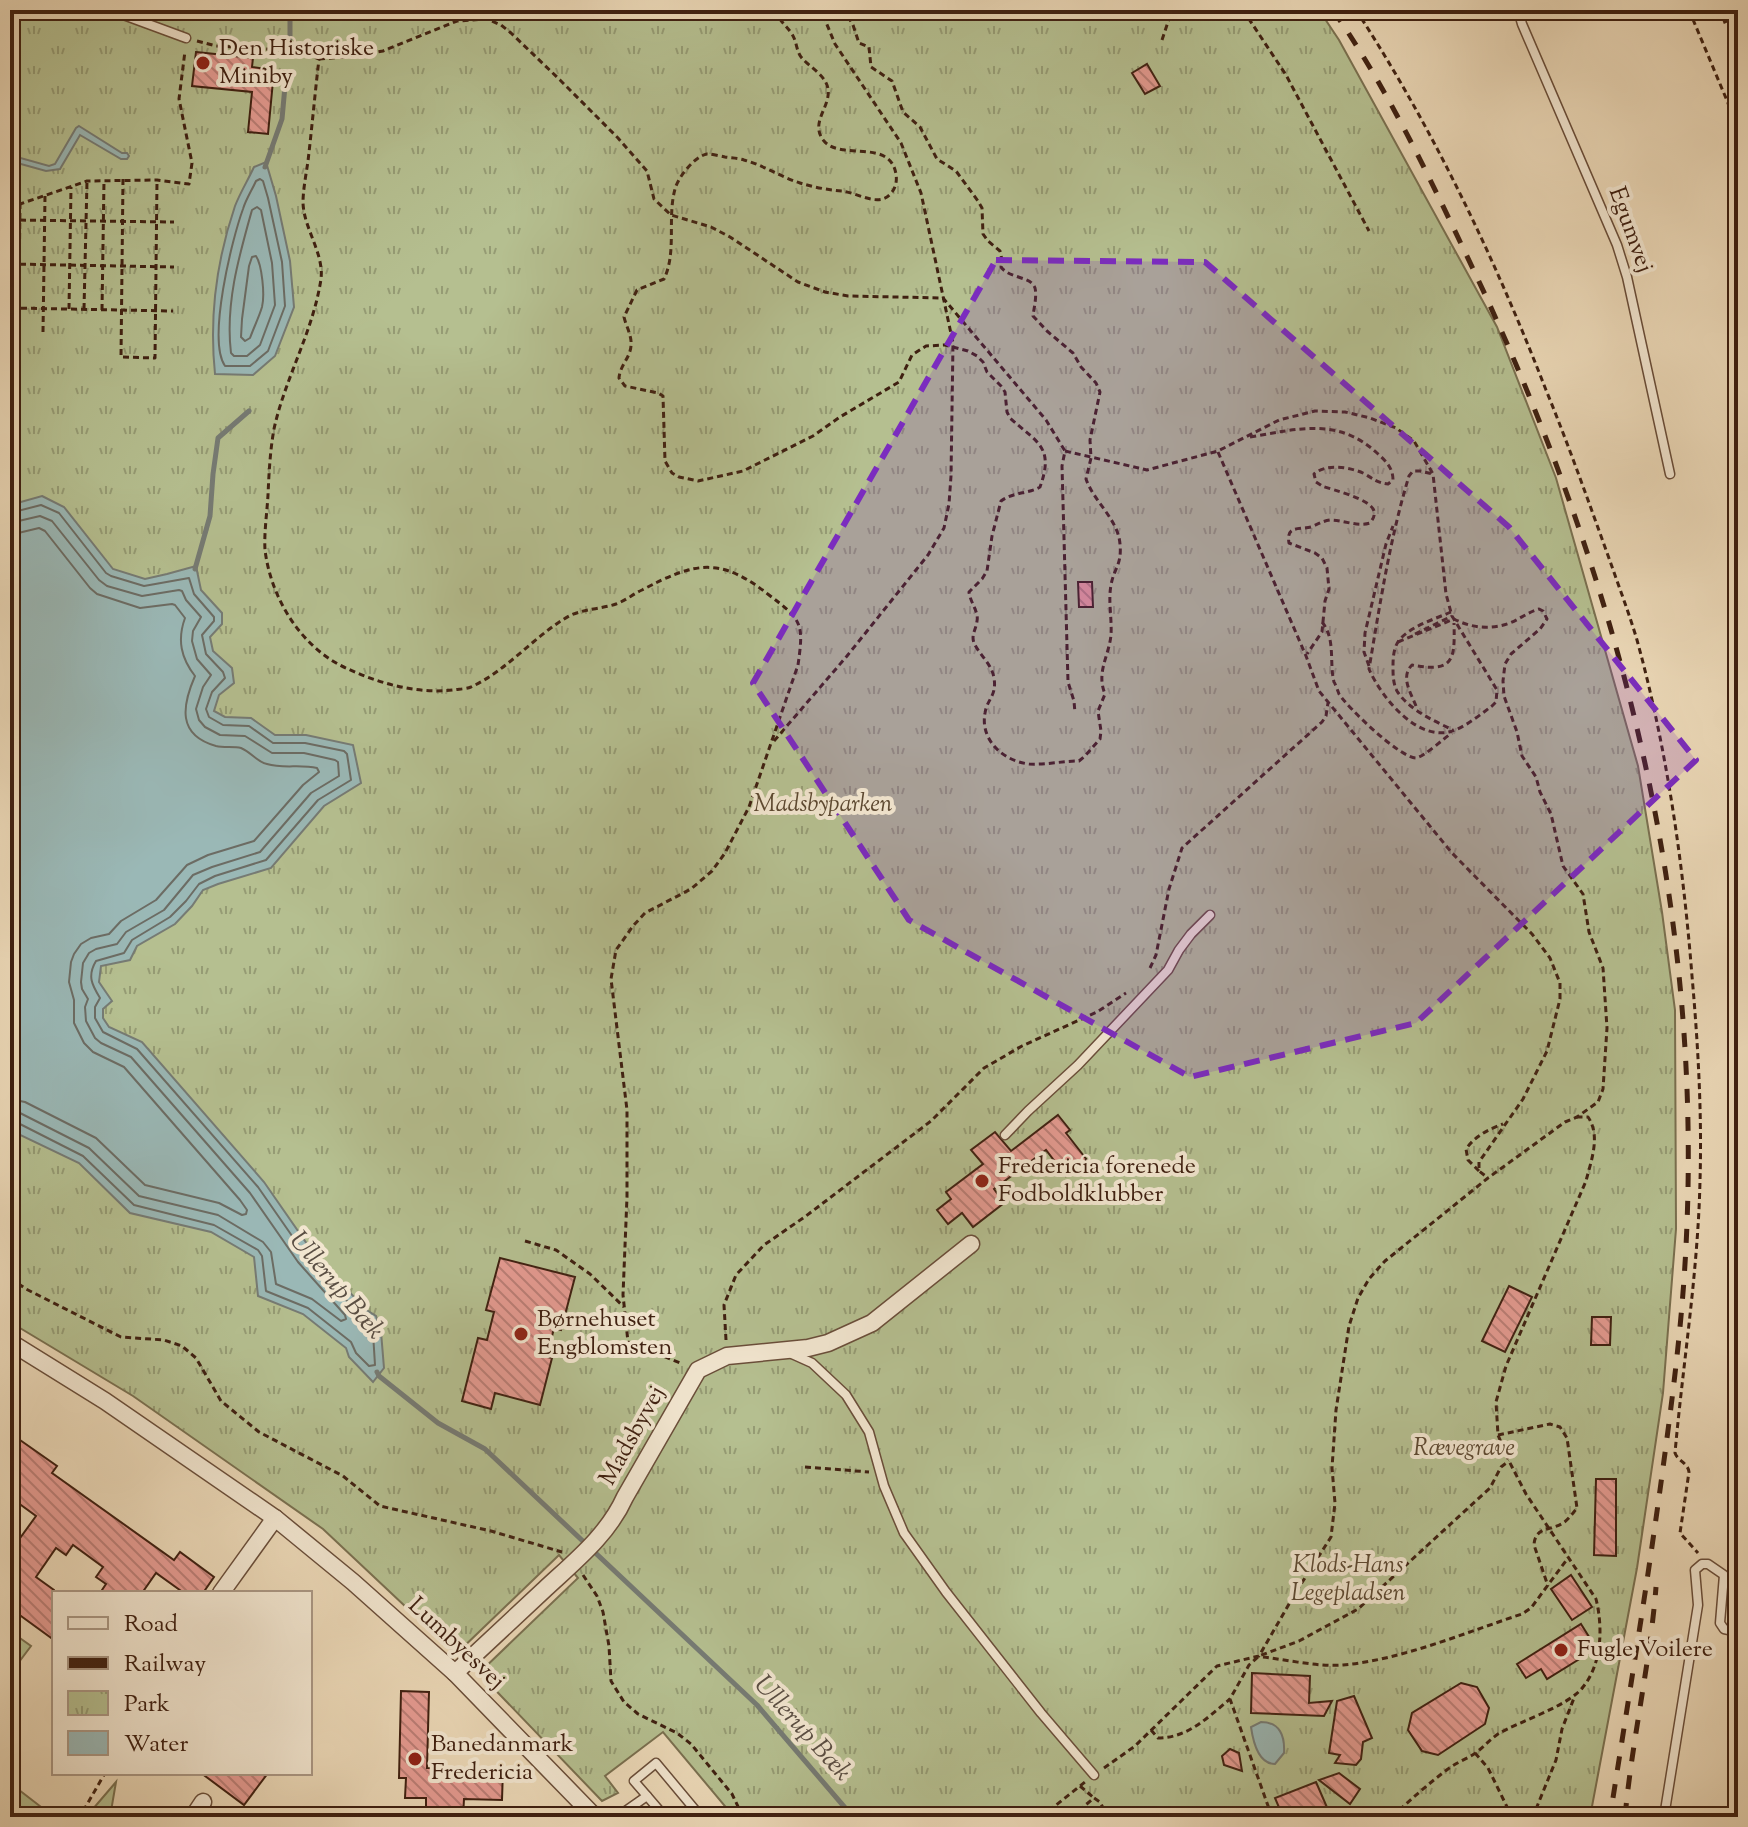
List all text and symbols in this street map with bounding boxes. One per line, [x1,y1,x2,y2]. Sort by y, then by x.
place label: Den Historiske Miniby [219,32,374,94]
marker: Den Historiske Miniby [194,54,212,72]
street label: Egumvej [1599,183,1661,277]
park label: Madsbyparken [754,788,893,822]
place label: Fredericia forenede Fodboldklubber [998,1150,1196,1212]
marker: Fredericia forenede Fodboldklubber [973,1172,991,1190]
water label: Ullerup Bæk [280,1224,393,1348]
place label: Børnehuset Engblomsten [537,1303,672,1365]
marker: Børnehuset Engblomsten [512,1325,530,1343]
street label: Madsbyvej [592,1380,674,1492]
park label: Rævegrave [1413,1432,1515,1466]
park label: Klods-Hans Legepladsen [1291,1549,1406,1611]
street label: Lumbyesvej [400,1590,512,1698]
legend [52,1591,312,1775]
text: Road [124,1608,178,1642]
place label: Fugle Voilere [1577,1633,1713,1667]
marker: Fugle Voilere [1552,1641,1570,1659]
text: Railway [124,1648,206,1682]
water label: Ullerup Bæk [744,1668,860,1790]
text: Park [124,1688,170,1722]
text: Water [124,1728,188,1762]
place label: Banedanmark Fredericia [431,1728,574,1790]
marker: Banedanmark Fredericia [406,1750,424,1768]

